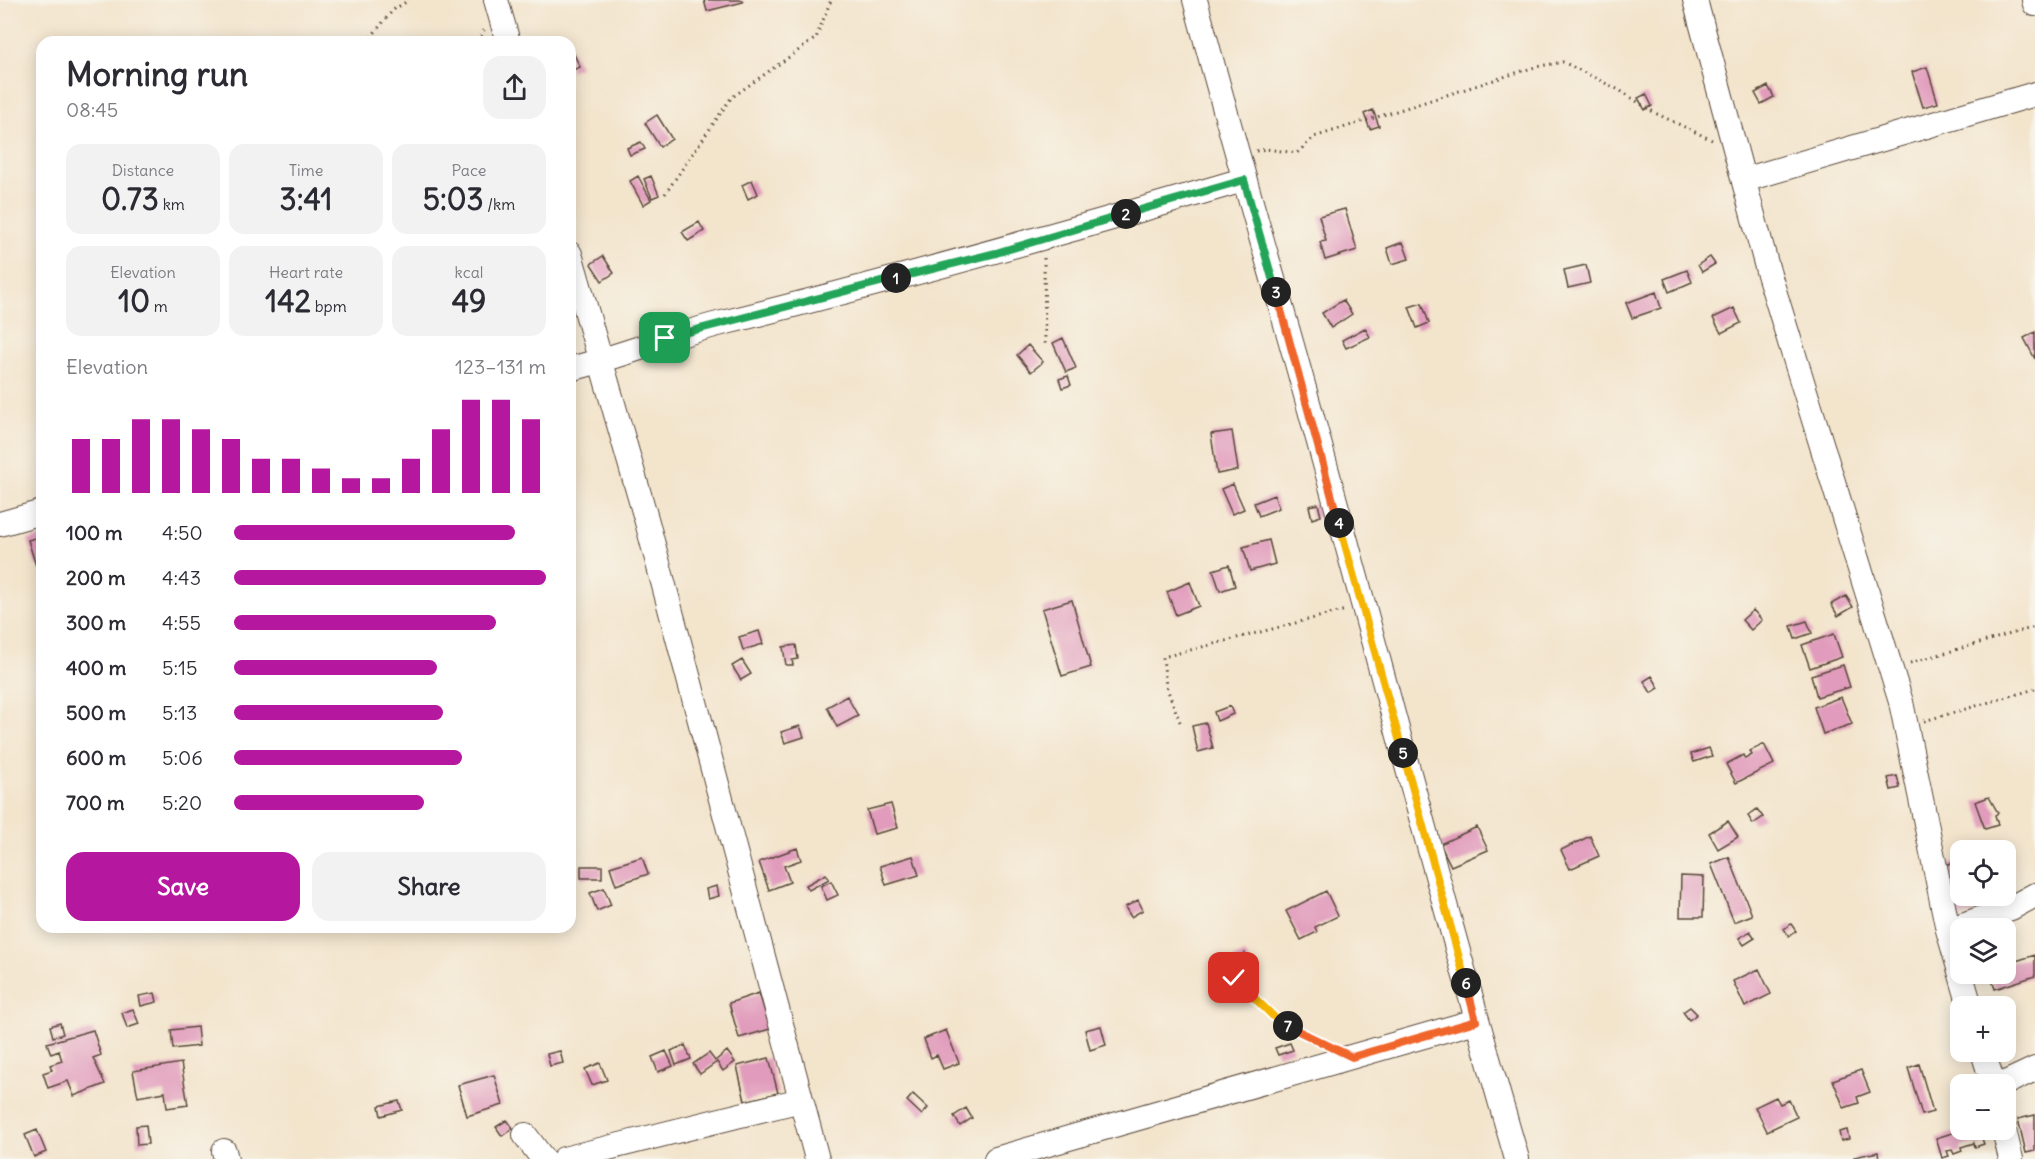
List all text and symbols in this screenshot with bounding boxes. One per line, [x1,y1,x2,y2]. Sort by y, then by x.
text: Morning run [66,53,248,95]
button: share [483,56,546,119]
text: 08:45 [66,97,118,122]
text: Distance [112,160,174,180]
text: Time [289,160,323,180]
text: Pace [452,160,486,180]
text: 0.73 [101,180,159,218]
text: 3:41 [280,180,332,218]
text: 5:03 [423,180,484,218]
text: km [159,194,185,214]
text: /km [484,194,515,214]
pin: 2 [1111,199,1141,229]
text: 2 [1122,204,1130,224]
text: Elevation [110,262,176,282]
text: Heart rate [269,262,343,282]
text: kcal [455,262,483,282]
pin: 1 [881,263,911,293]
text: 1 [893,268,899,288]
pin: 3 [1261,277,1291,307]
text: 10 [118,282,150,320]
text: 142 [265,282,311,320]
text: 49 [452,282,486,320]
text: 3 [1271,282,1281,302]
text: m [150,296,168,316]
text: bpm [311,296,347,316]
pin [639,312,690,363]
icon: arrive [648,321,681,354]
text: Elevation [66,354,148,379]
text: 123–131 m [455,354,546,379]
pin: 4 [1324,508,1354,538]
text: 4 [1334,513,1344,533]
text: 100 m [66,520,123,545]
text: 4:50 [162,520,203,545]
text: 200 m [66,565,126,590]
text: 4:43 [162,565,201,590]
text: 300 m [66,610,126,635]
text: 4:55 [162,610,201,635]
text: 400 m [66,655,126,680]
text: 5:15 [162,655,197,680]
text: 500 m [66,700,126,725]
text: 5:13 [162,700,197,725]
pin: 5 [1388,738,1418,768]
text: 5 [1398,743,1408,763]
text: 600 m [66,745,126,770]
text: 5:06 [162,745,203,770]
text: 700 m [66,790,124,815]
text: 5:20 [162,790,202,815]
map controls [1950,840,2016,1140]
button: locate [1950,840,2016,906]
button: Save [66,852,300,921]
button: Share [312,852,546,921]
button: layers [1950,918,2016,984]
pin [1208,952,1259,1003]
icon: check [1217,961,1250,994]
pin: 6 [1451,968,1481,998]
text: 6 [1461,973,1471,993]
button: + [1950,996,2016,1062]
pin: 7 [1273,1011,1303,1041]
text: 7 [1284,1016,1292,1036]
button: − [1950,1074,2016,1140]

